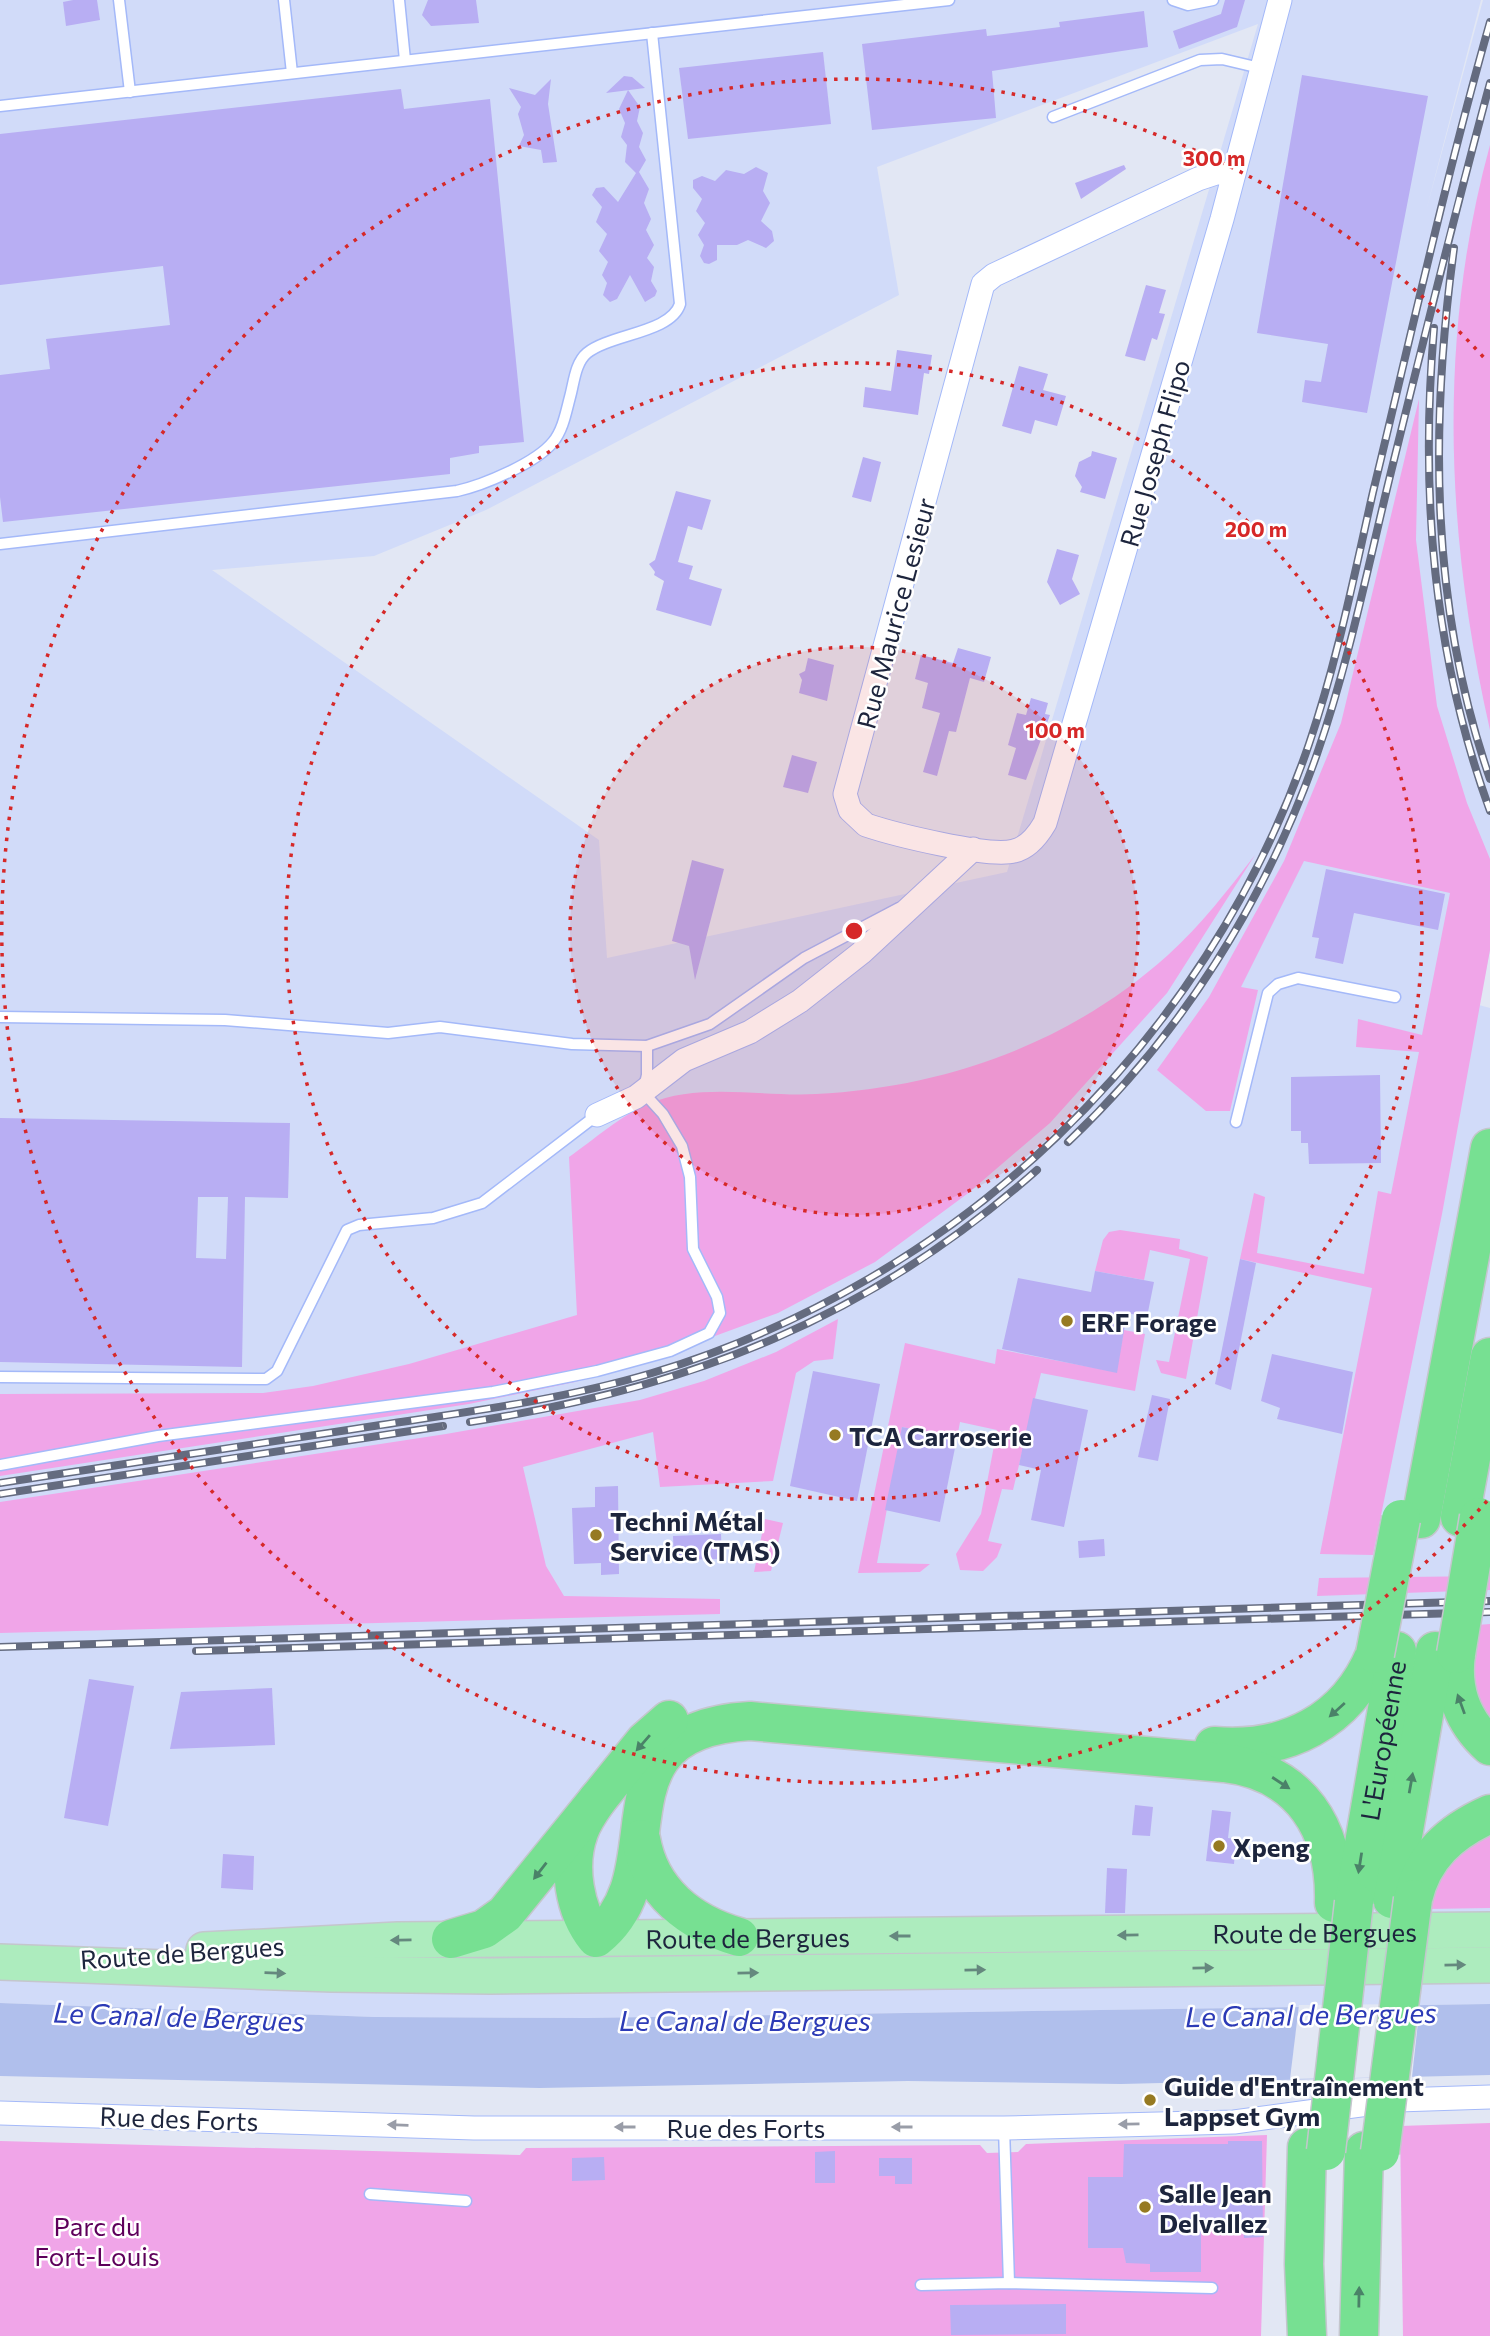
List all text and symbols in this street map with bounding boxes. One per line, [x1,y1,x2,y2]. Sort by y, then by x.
text: 300 m [1183,145,1245,170]
street label: Rue Joseph Flipo [1112,356,1196,550]
street label: Rue Maurice Lesieur [849,494,941,732]
text: 200 m [1225,516,1287,541]
text: 100 m [1025,717,1085,742]
centre of rings [842,919,866,943]
place label: ERF Forage [1081,1306,1217,1337]
marker: ERF Forage [1059,1313,1075,1329]
place label: TCA Carroserie [849,1420,1032,1451]
marker: TCA Carroserie [827,1427,843,1443]
place label: Techni Métal Service (TMS) [610,1505,780,1566]
marker: Techni Métal Service (TMS) [588,1527,604,1543]
street label: L'Européenne [1353,1658,1411,1823]
one-way arrow [1455,1694,1466,1715]
one-way arrow [1328,1702,1346,1718]
one-way arrow [635,1734,651,1752]
one-way arrow [1406,1772,1417,1794]
one-way arrow [1271,1776,1290,1789]
place label: Xpeng [1233,1831,1310,1862]
marker: Xpeng [1211,1838,1227,1854]
one-way arrow [1354,1852,1365,1874]
one-way arrow [533,1862,548,1880]
street label: Route de Bergues [1212,1915,1417,1948]
street label: Route de Bergues [645,1920,850,1953]
street label: Route de Bergues [79,1929,285,1975]
one-way arrow [1117,1929,1139,1941]
one-way arrow [889,1930,911,1942]
one-way arrow [390,1934,412,1946]
one-way arrow [1444,1959,1466,1971]
one-way arrow [1192,1962,1214,1973]
one-way arrow [964,1965,986,1976]
one-way arrow [264,1967,286,1978]
one-way arrow [737,1968,759,1979]
water label: Le Canal de Bergues [53,1995,305,2037]
water label: Le Canal de Bergues [1185,1995,1437,2033]
water label: Le Canal de Bergues [619,2003,871,2037]
place label: Guide d'Entraînement Lappset Gym [1164,2070,1424,2131]
marker: Guide d'Entraînement Lappset Gym [1142,2092,1158,2108]
street label: Rue des Forts [99,2100,259,2136]
street label: Rue des Forts [667,2112,825,2143]
one-way arrow [1118,2119,1140,2130]
one-way arrow [387,2120,409,2131]
one-way arrow [614,2121,636,2133]
one-way arrow [891,2121,913,2133]
place label: Salle Jean Delvallez [1159,2177,1272,2238]
marker: Salle Jean Delvallez [1137,2199,1153,2215]
park label: Parc du Fort-Louis [34,2210,160,2271]
one-way arrow [1353,2286,1365,2308]

